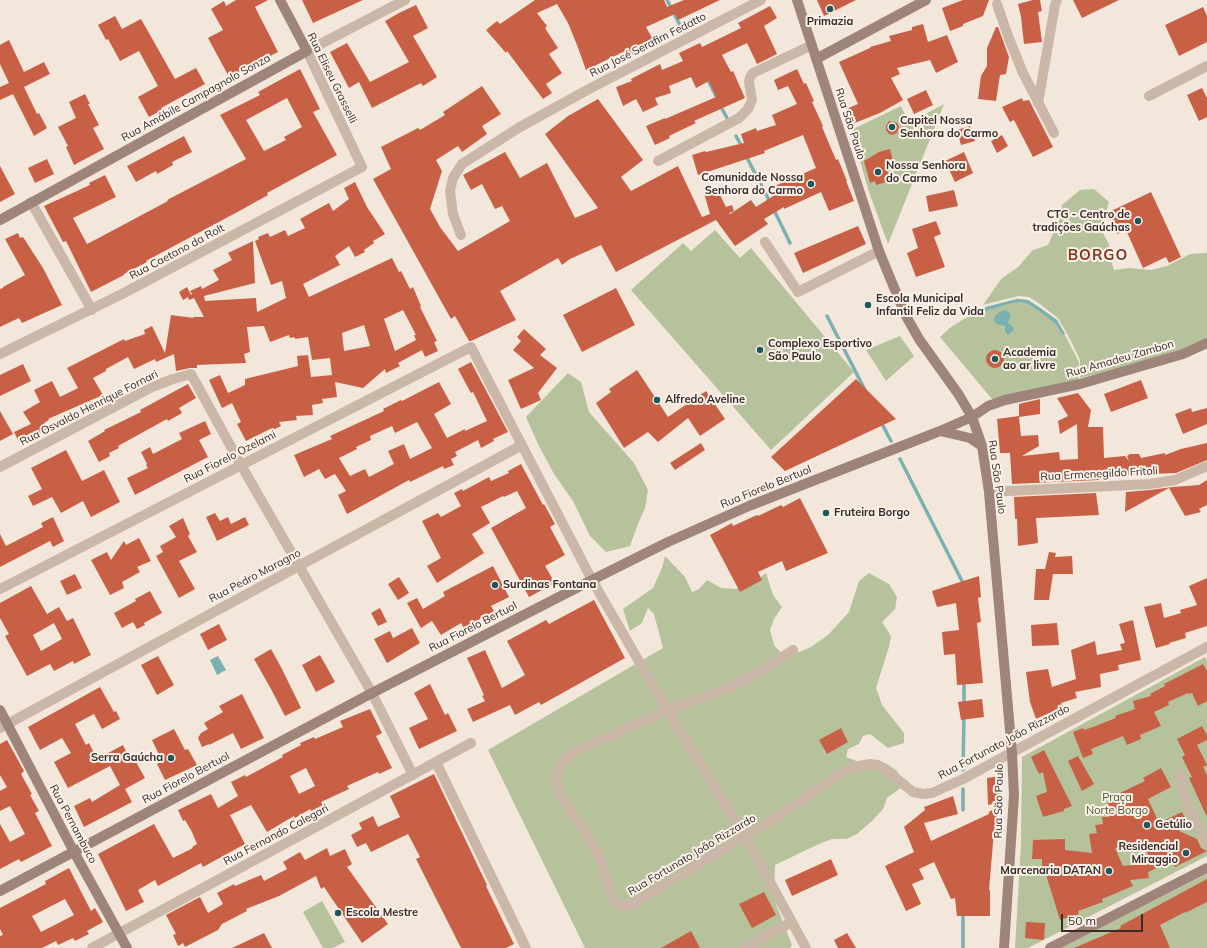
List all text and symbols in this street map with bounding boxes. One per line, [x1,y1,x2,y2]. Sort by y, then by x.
marker: Primazia [825,4,835,14]
street label: Rua José Serafim Fedatto [588,10,708,80]
place label: Primazia [807,15,853,29]
street label: Rua Eliseu Grasselli [304,31,360,125]
street label: Rua Amábile Campagnolo Sonza [119,51,273,145]
street label: Rua São Paulo [832,86,868,162]
place label: Capitel Nossa Senhora do Carmo [900,114,998,140]
marker: Capitel Nossa Senhora do Carmo [887,122,897,132]
place label: Nossa Senhora do Carmo [886,159,966,185]
marker: Nossa Senhora do Carmo [873,167,883,177]
place label: Comunidade Nossa Senhora do Carmo [701,171,803,197]
marker: Comunidade Nossa Senhora do Carmo [806,179,816,189]
place label: CTG - Centro de tradições Gaúchas [1033,208,1130,234]
marker: CTG - Centro de tradições Gaúchas [1133,216,1143,226]
street label: Rua Caetano da Rolt [127,221,227,283]
district label: BORGO [1068,246,1128,264]
place label: Escola Municipal Infantil Feliz da Vida [876,292,984,318]
marker: Escola Municipal Infantil Feliz da Vida [863,300,873,310]
place label: Complexo Esportivo São Paulo [768,337,872,363]
street label: Rua Amadeu Zambon [1065,337,1175,381]
marker: Complexo Esportivo São Paulo [755,345,765,355]
place label: Academia ao ar livre [1003,346,1056,372]
marker: Academia ao ar livre [990,354,1000,364]
street label: Rua Osvaldo Henrique Fornari [18,367,160,449]
place label: Alfredo Aveline [665,393,745,407]
marker: Alfredo Aveline [652,395,662,405]
street label: Rua Fiorelo Ozelami [182,428,278,486]
street label: Rua São Paulo [985,439,1009,515]
street label: Rua Fiorelo Bertuol [719,463,813,511]
street label: Rua Ermenegildo Fritoli [1040,464,1158,484]
place label: Fruteira Borgo [834,506,910,520]
marker: Fruteira Borgo [821,508,831,518]
street label: Rua Pedro Maragno [207,546,303,606]
place label: Surdinas Fontana [503,578,596,592]
marker: Surdinas Fontana [490,580,500,590]
street label: Rua Fiorelo Bertuol [427,599,519,655]
street label: Rua Fortunato João Rizzardo [936,702,1072,782]
street label: Rua Fiorelo Bertuol [140,749,232,807]
place label: Serra Gaúcha [91,751,163,765]
marker: Serra Gaúcha [166,753,176,763]
street label: Rua São Paulo [992,764,1006,838]
street label: Rua Pernambuco [47,782,99,866]
park label: Praça Norte Borgo [1086,791,1148,817]
street label: Rua Fernando Calegari [221,802,331,868]
street label: Rua Fortunato João Rizzardo [626,812,758,898]
place label: Getúlio [1155,818,1192,832]
marker: Getúlio [1142,820,1152,830]
place label: Residencial Miraggio [1118,840,1178,866]
marker: Residencial Miraggio [1181,848,1191,858]
place label: Marcenaria DATAN [1000,864,1101,878]
marker: Marcenaria DATAN [1104,866,1114,876]
place label: Escola Mestre [346,906,418,920]
scale bar [1063,906,1145,932]
marker: Escola Mestre [333,908,343,918]
text: 50 m [1068,913,1096,928]

